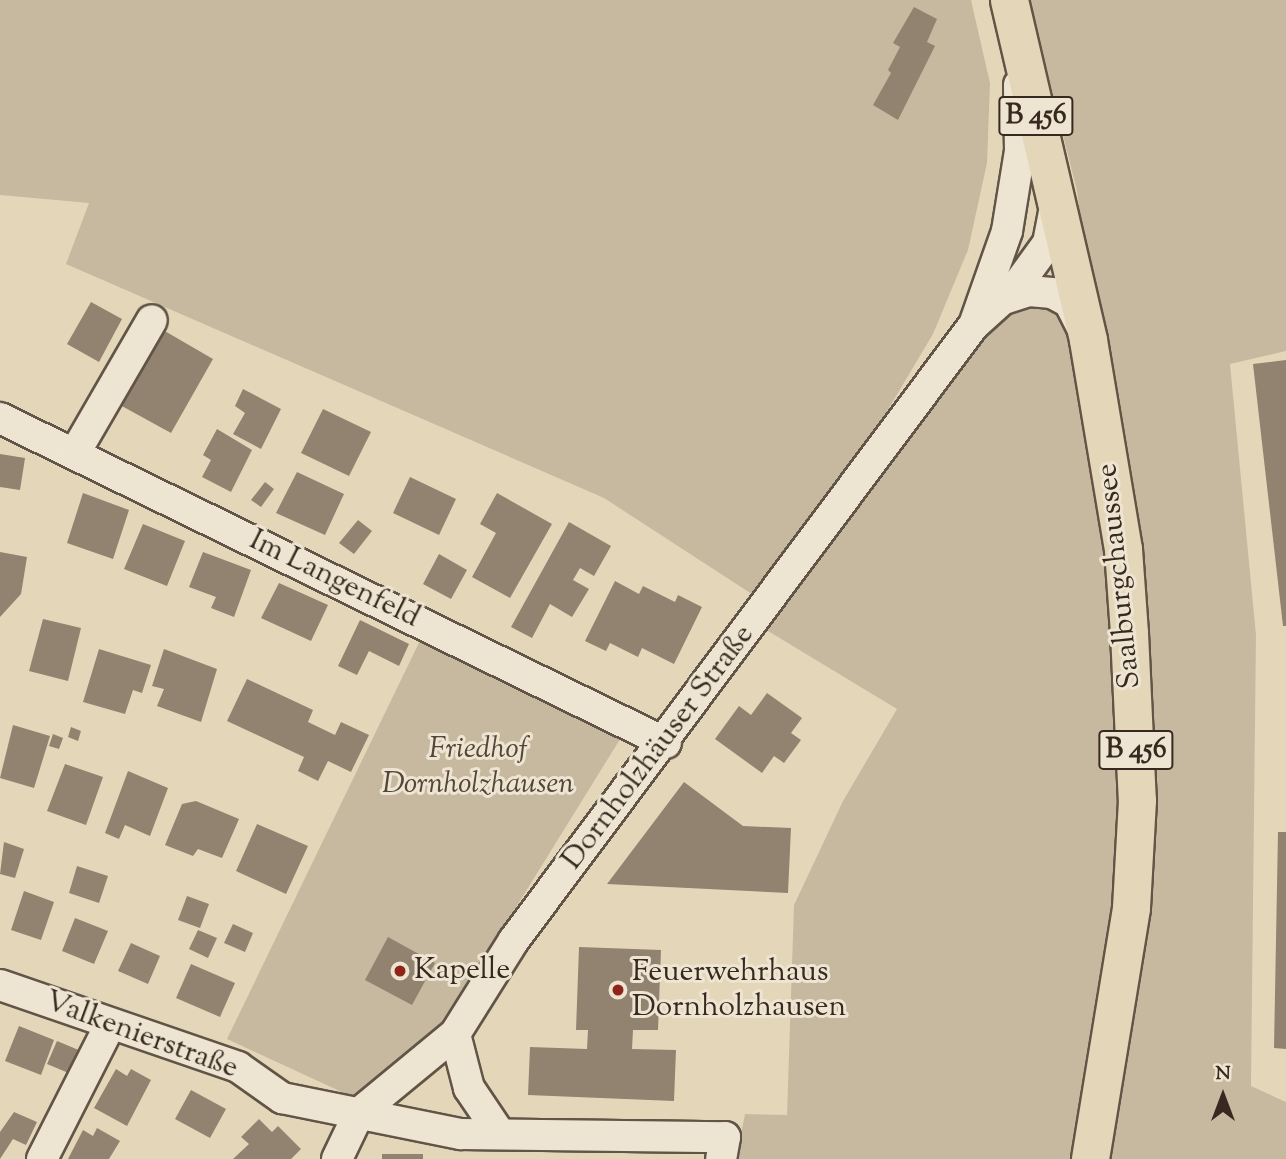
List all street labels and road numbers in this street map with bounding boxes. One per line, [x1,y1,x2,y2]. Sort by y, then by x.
road number: B 456 [998,92,1074,140]
street label: Saalburgchaussee [1090,461,1150,691]
street label: Im Langenfeld [243,523,425,637]
street label: Dornholzhäuser Straße [555,619,763,877]
road number: B 456 [1098,726,1174,774]
street label: Valkenierstraße [39,984,243,1088]

